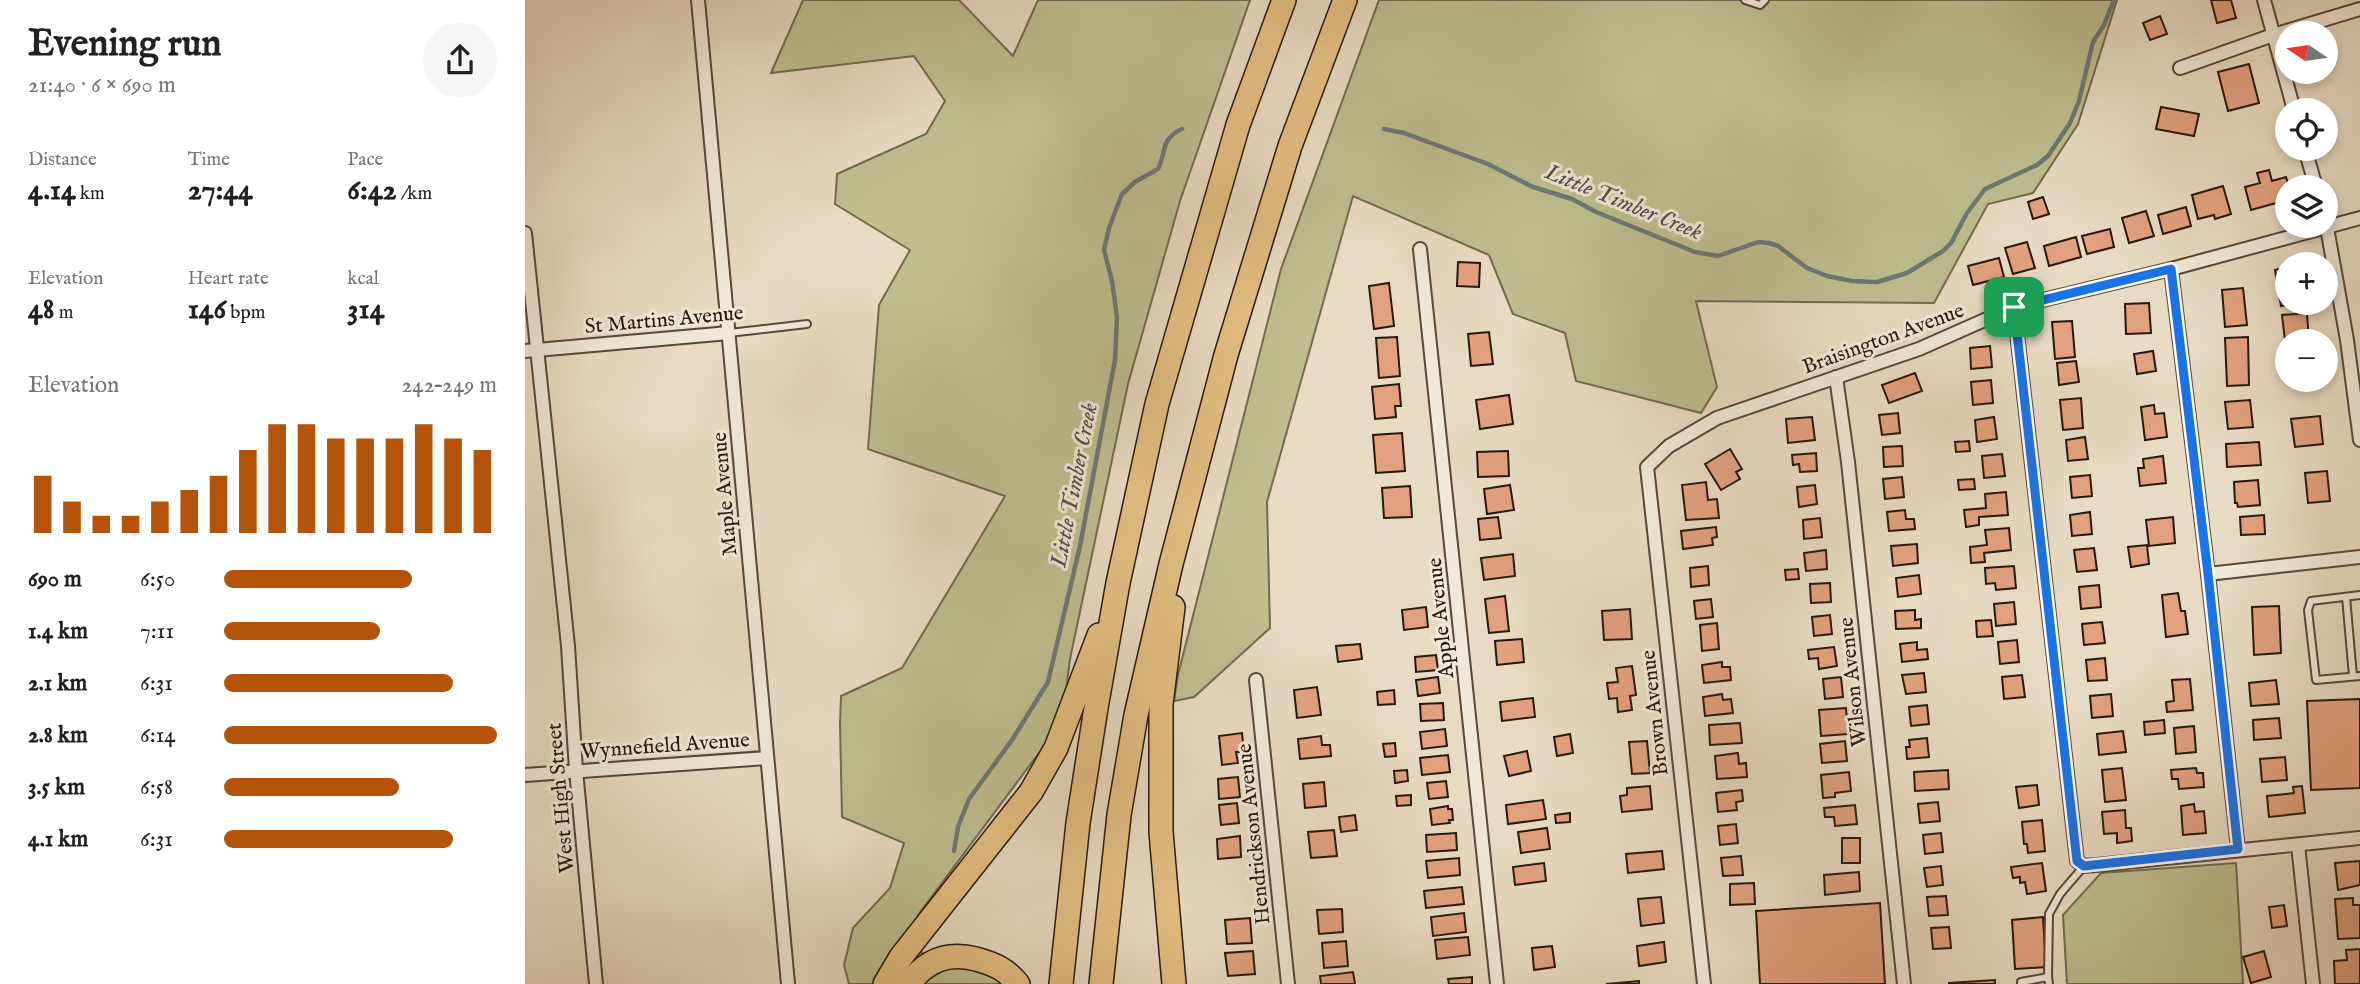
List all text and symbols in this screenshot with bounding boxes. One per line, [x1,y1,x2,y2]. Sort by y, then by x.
text: Evening run [28,21,222,69]
north arrow [2275,21,2338,84]
map controls [2275,21,2338,392]
button: share [423,23,497,97]
text: 21:40 · 6 × 690 m [28,71,176,100]
button: locate [2275,98,2338,161]
text: Distance [28,148,97,172]
text: Time [188,148,230,172]
text: Pace [347,148,383,172]
water label: Little Timber Creek [1540,157,1706,247]
text: 4.14 [28,172,76,210]
text: 27:44 [188,172,253,210]
text: 6:42 [347,172,397,210]
button: layers [2275,175,2338,238]
text: km [76,182,105,206]
text: /km [397,182,432,206]
button: + [2275,252,2338,315]
text: Elevation [28,267,103,291]
text: Heart rate [188,267,269,291]
text: kcal [347,267,379,291]
pin [1984,277,2044,337]
icon: arrive [1995,288,2033,326]
text: 48 [28,291,54,329]
text: 146 [188,291,226,329]
text: 314 [347,291,384,329]
street label: Braisington Avenue [1799,297,1968,381]
street label: St Martins Avenue [584,300,745,341]
text: m [54,301,73,325]
text: bpm [226,301,265,325]
button: − [2275,329,2338,392]
text: Elevation [28,371,119,400]
text: 242–249 m [402,371,497,400]
water label: Little Timber Creek [1044,401,1105,571]
street label: Maple Avenue [707,430,744,557]
street label: Apple Avenue [1422,556,1461,680]
text: 690 m [28,565,82,594]
text: 6:50 [140,565,175,594]
street label: Wilson Avenue [1833,615,1874,748]
text: 1.4 km [28,617,88,646]
text: 7:11 [140,617,174,646]
street label: Brown Avenue [1635,648,1676,777]
text: 2.1 km [28,669,87,698]
text: 6:31 [140,669,173,698]
text: 2.8 km [28,721,88,750]
text: 6:14 [140,721,176,750]
street label: West High Street [541,722,582,874]
street label: Wynnefield Avenue [580,727,751,766]
street label: Hendrickson Avenue [1232,742,1277,926]
text: 3.5 km [28,773,85,802]
text: 6:58 [140,773,173,802]
text: 4.1 km [28,825,88,854]
text: 6:31 [140,825,173,854]

